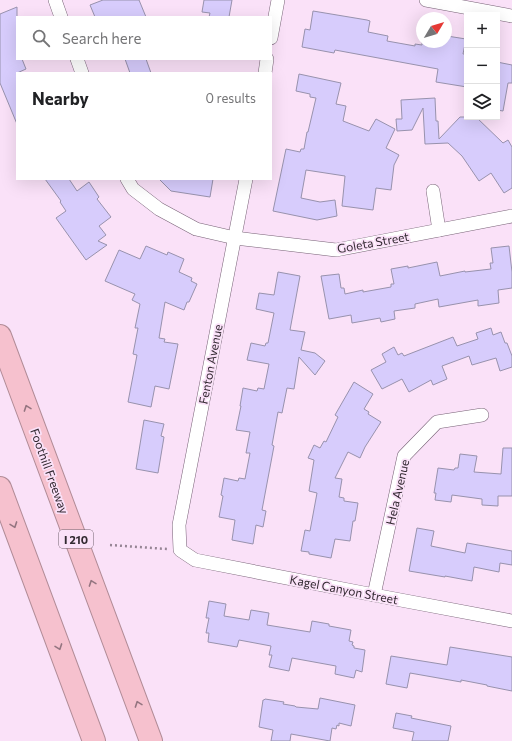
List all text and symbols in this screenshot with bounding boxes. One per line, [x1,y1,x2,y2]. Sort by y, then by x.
north arrow [416,12,452,48]
map controls [464,12,500,120]
button: + [464,12,500,48]
search box [16,16,272,60]
icon: search [30,27,52,49]
text: Search here [62,29,141,47]
button: − [464,48,500,84]
button: layers [464,84,500,120]
text: Nearby [32,88,89,109]
text: 0 results [205,90,256,106]
street label: Goleta Street [336,229,410,255]
street label: Fenton Avenue [195,323,225,405]
one-way arrow [23,405,32,412]
street label: Foothill Freeway [28,426,72,516]
street label: Hela Avenue [383,458,411,526]
one-way arrow [9,521,17,528]
road number: I 210 [59,530,93,548]
street label: Kagel Canyon Street [289,572,399,606]
one-way arrow [89,579,97,586]
one-way arrow [55,643,63,650]
one-way arrow [134,701,142,708]

